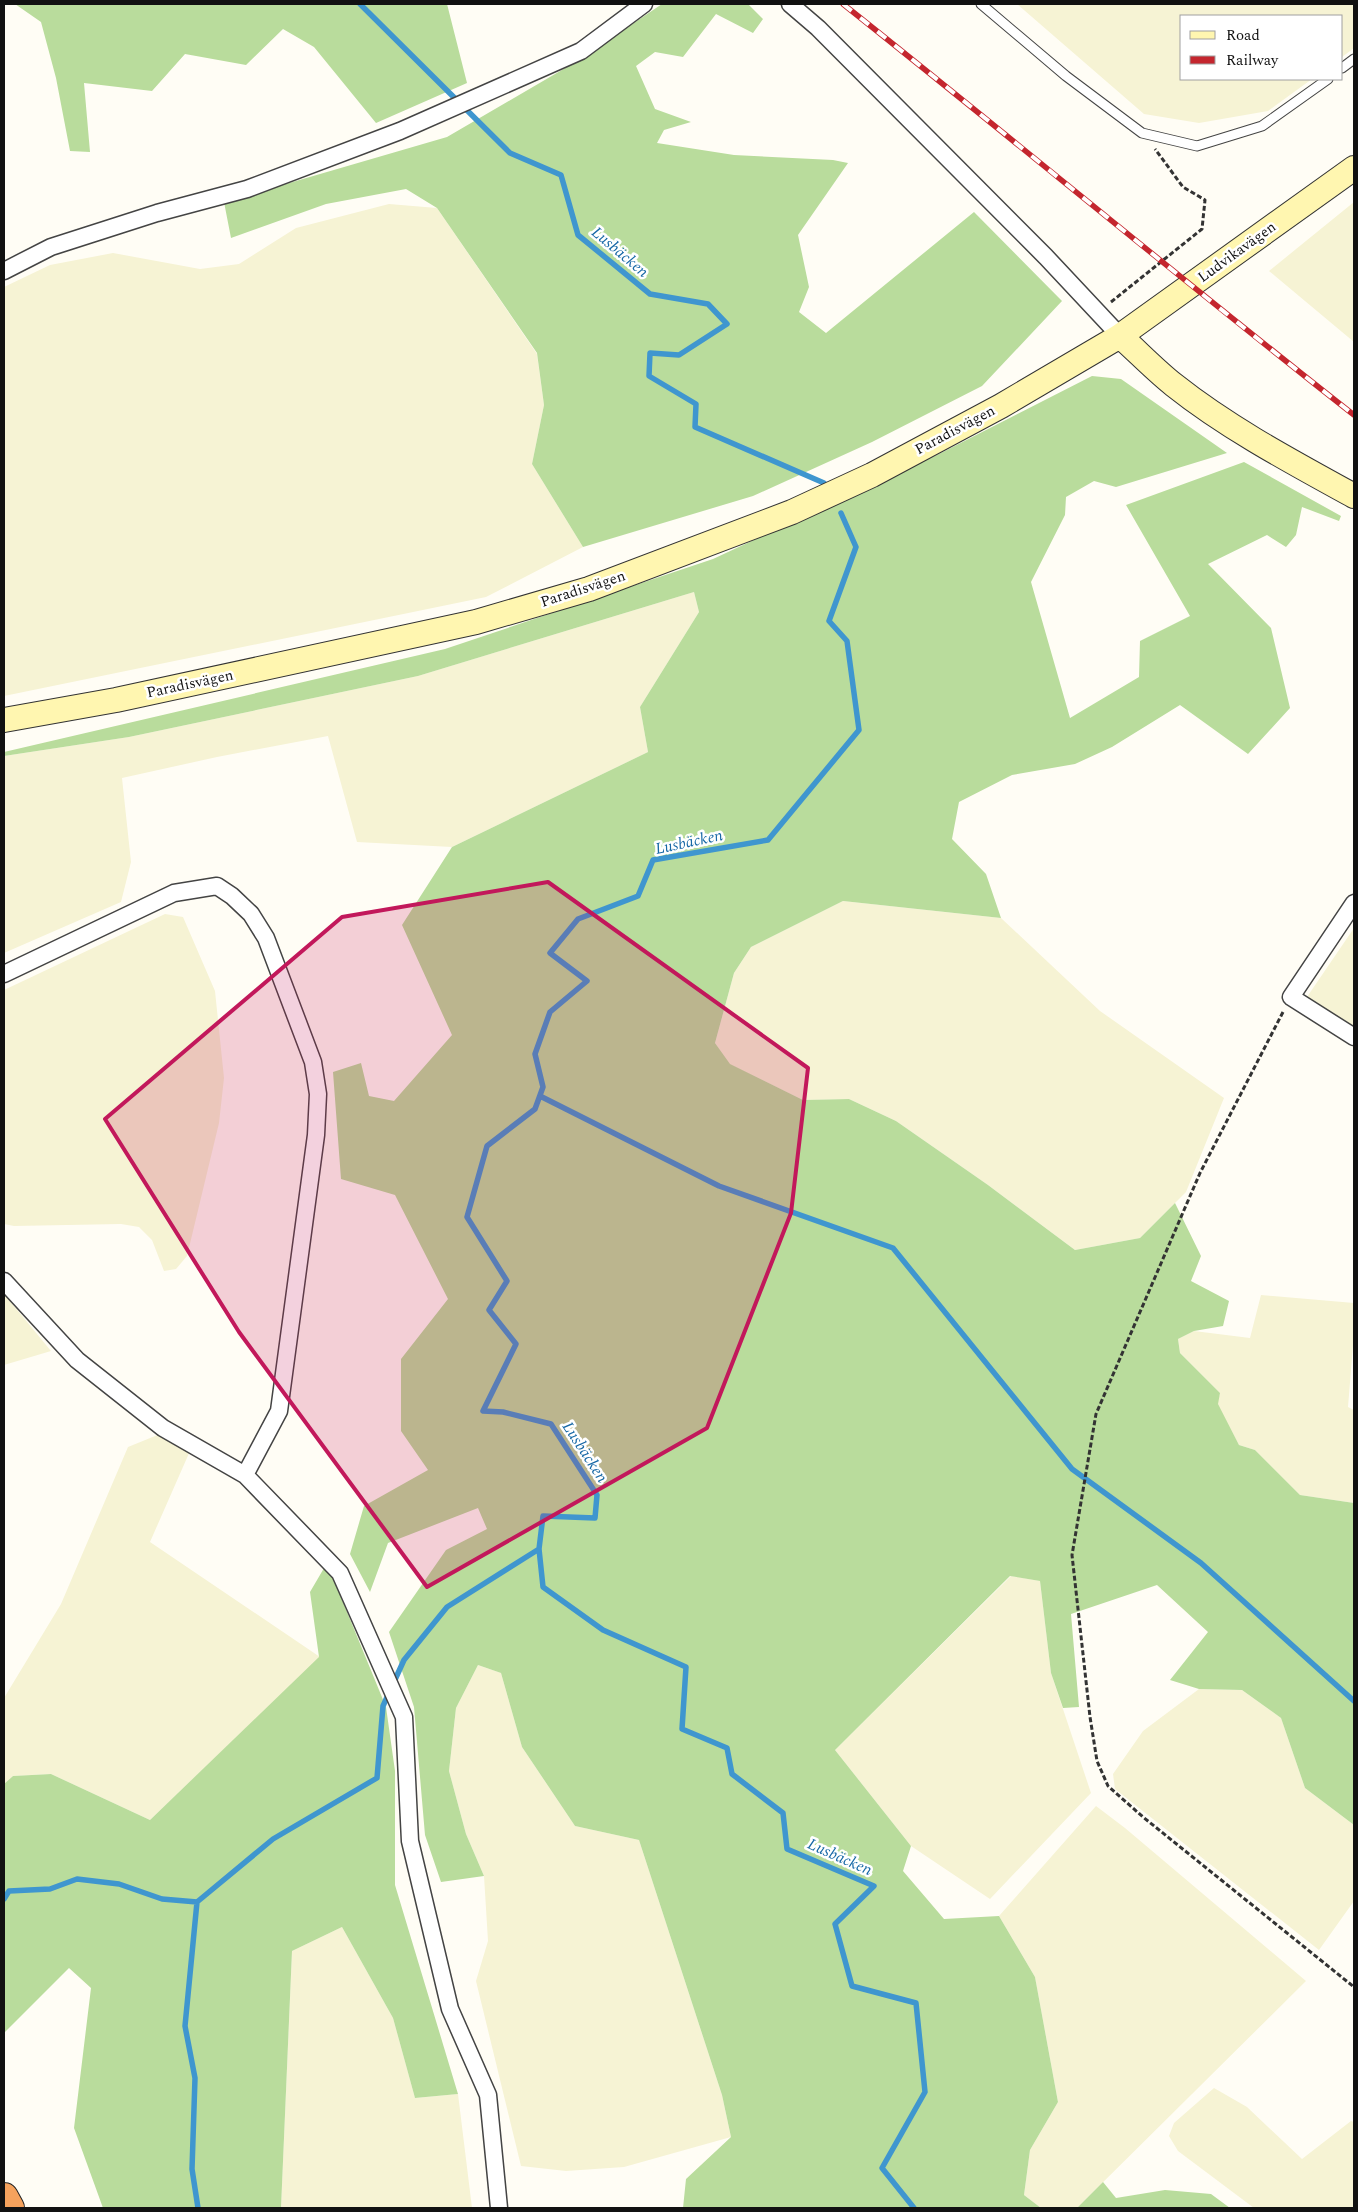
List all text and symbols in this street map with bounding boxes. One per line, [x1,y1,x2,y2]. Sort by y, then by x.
legend [1180,15,1343,80]
text: Road [1226,24,1260,47]
text: Railway [1226,49,1279,72]
street label: Ludvikavägen [1193,215,1281,288]
water label: Lusbäcken [586,221,654,284]
street label: Paradisvägen [911,399,1000,461]
street label: Paradisvägen [538,564,629,614]
street label: Paradisvägen [145,664,236,704]
water label: Lusbäcken [653,823,726,861]
water label: Lusbäcken [556,1417,614,1488]
water label: Lusbäcken [804,1832,877,1882]

